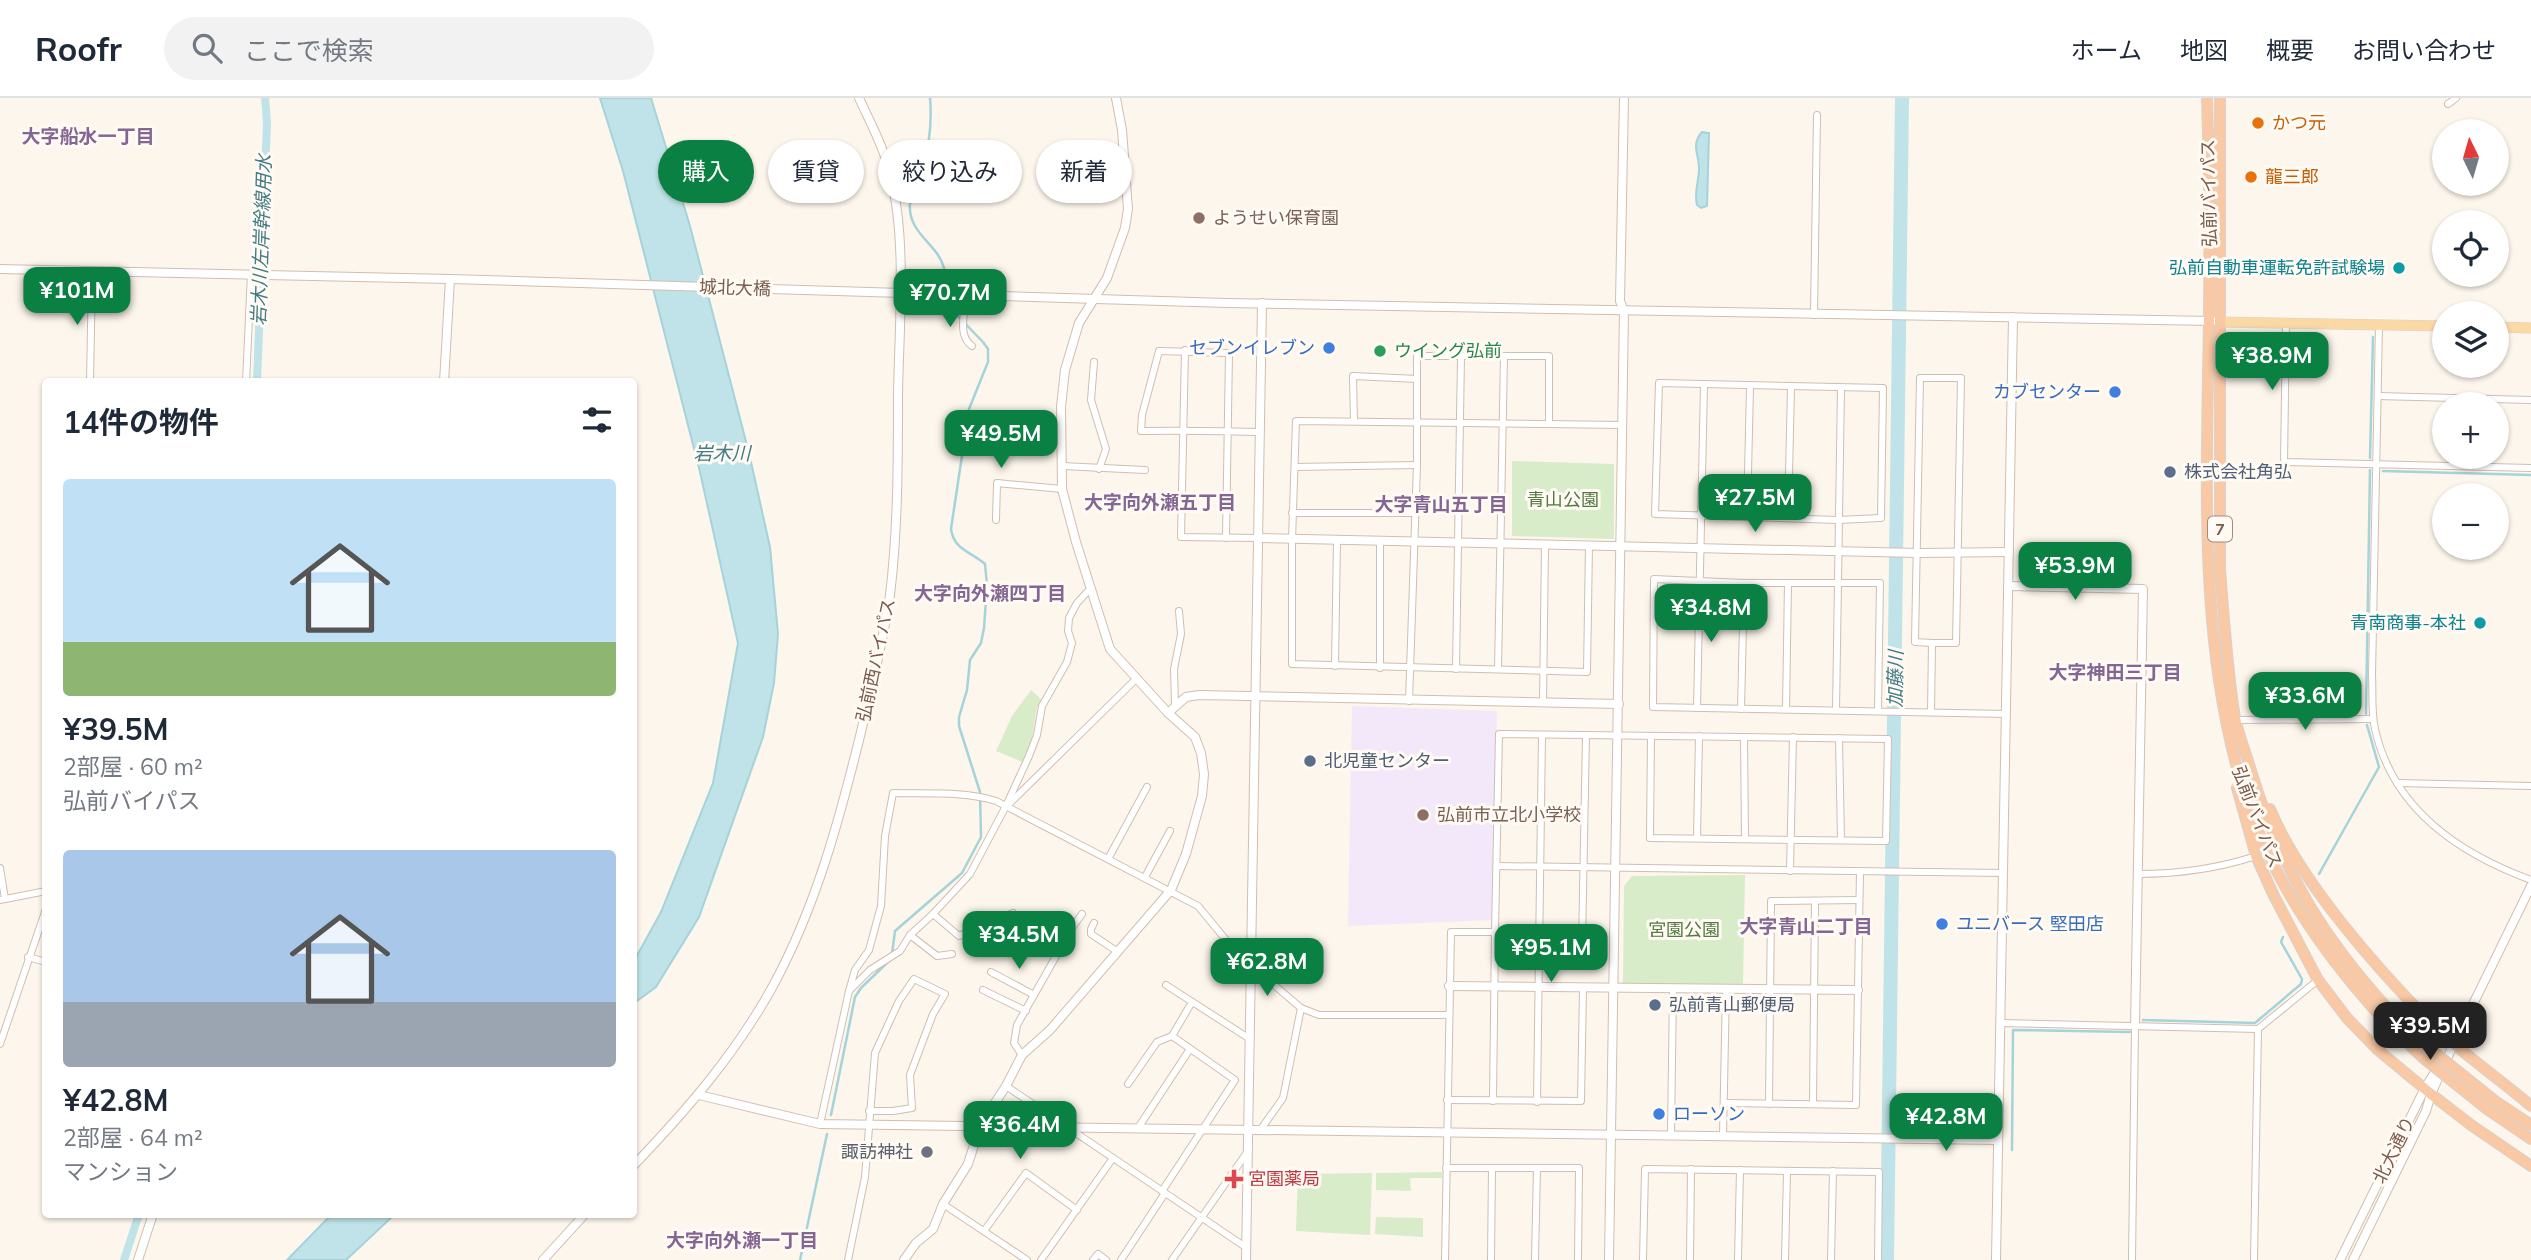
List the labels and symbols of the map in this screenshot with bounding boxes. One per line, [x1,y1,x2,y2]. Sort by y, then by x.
place label: かつ元 [2272,111,2326,134]
marker: かつ元 [2250,115,2266,131]
north arrow [2432,119,2510,196]
district label: 大字船水一丁目 [21,124,155,148]
street label: 弘前バイパス [2196,139,2221,247]
water label: 岩木川左岸幹線用水 [246,152,276,326]
place label: 龍三郎 [2265,165,2319,188]
marker: 龍三郎 [2243,169,2259,185]
place label: ようせい保育園 [1213,206,1339,229]
marker: ようせい保育園 [1191,210,1207,226]
place label: 弘前自動車運転免許試験場 [2169,256,2385,279]
marker: 弘前自動車運転免許試験場 [2391,260,2407,276]
pin: ¥101M [28,268,126,327]
pin: ¥70.7M [893,270,1007,329]
street label: 城北大橋 [699,275,771,300]
pin: ¥38.9M [2215,332,2329,392]
place label: セブンイレブン [1189,336,1315,359]
place label: ウイング弘前 [1394,339,1502,362]
marker: セブンイレブン [1321,340,1337,356]
marker: ウイング弘前 [1372,343,1388,359]
place label: カブセンター [1993,380,2101,403]
marker: カブセンター [2107,384,2123,400]
pin: ¥49.5M [944,410,1058,470]
water label: 岩木川 [693,441,752,465]
place label: 株式会社角弘 [2184,460,2292,483]
marker: 株式会社角弘 [2162,464,2178,480]
pin: ¥27.5M [1698,474,1812,534]
park label: 青山公園 [1527,488,1599,511]
district label: 大字向外瀬五丁目 [1084,490,1236,514]
district label: 大字青山五丁目 [1374,492,1508,516]
road number: 7 [2208,516,2232,542]
pin: ¥53.9M [2018,542,2132,602]
district label: 大字向外瀬四丁目 [914,581,1066,605]
pin: ¥34.8M [1654,584,1768,644]
street label: 弘前西バイパス [851,596,900,724]
place label: 青南商事-本社 [2350,611,2466,634]
marker: 青南商事-本社 [2472,615,2488,631]
water label: 加藤川 [1883,648,1908,708]
district label: 大字神田三丁目 [2048,660,2182,684]
pin: ¥33.6M [2248,672,2362,732]
place label: 北児童センター [1324,749,1450,772]
marker: 北児童センター [1302,753,1318,769]
street label: 弘前バイパス [2227,762,2287,871]
place label: 弘前市立北小学校 [1437,803,1581,826]
marker: 弘前市立北小学校 [1415,807,1431,823]
pin: ¥34.5M [962,912,1076,971]
place label: ユニバース 堅田店 [1956,912,2104,935]
district label: 大字青山二丁目 [1739,914,1873,938]
marker: ユニバース 堅田店 [1934,916,1950,932]
park label: 宮園公園 [1648,918,1720,941]
pin: ¥95.1M [1494,924,1608,984]
pin: ¥62.8M [1210,939,1324,998]
place label: 弘前青山郵便局 [1669,993,1795,1016]
marker: 弘前青山郵便局 [1647,997,1663,1013]
pin: ¥39.5M [2373,1002,2487,1062]
pin: ¥42.8M [1889,1094,2003,1153]
pin: ¥36.4M [963,1102,1077,1161]
place label: ローソン [1673,1102,1745,1125]
marker: ローソン [1651,1106,1667,1122]
street label: 北大通り [2367,1112,2420,1187]
place label: 諏訪神社 [841,1140,913,1163]
marker: 諏訪神社 [919,1144,935,1160]
place label: 宮園薬局 [1248,1167,1320,1190]
marker: 宮園薬局 [1226,1171,1242,1187]
district label: 大字向外瀬一丁目 [666,1228,818,1252]

